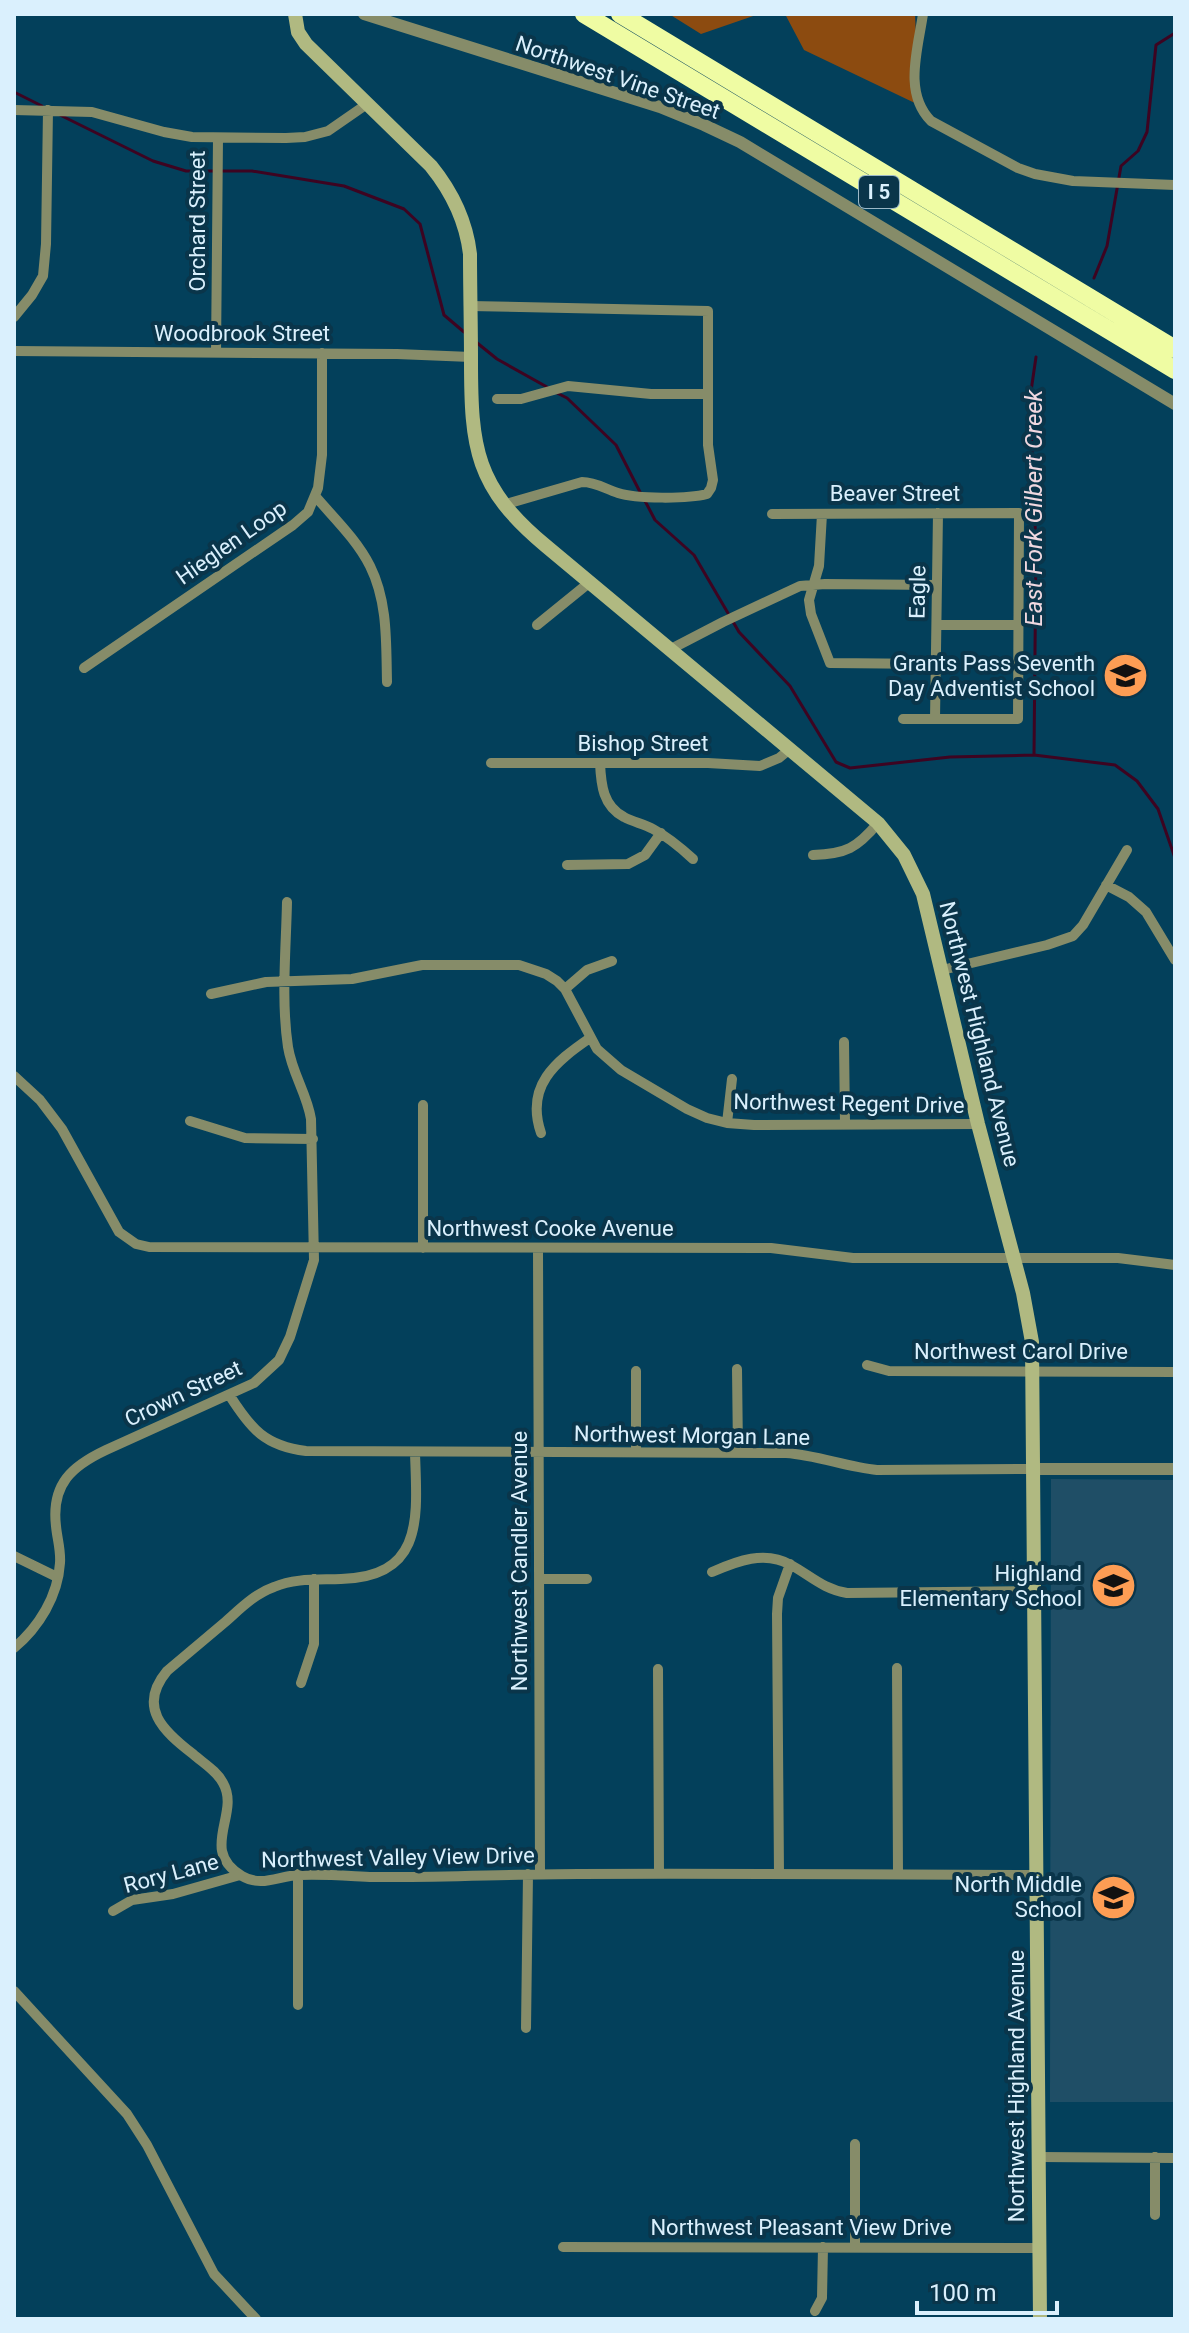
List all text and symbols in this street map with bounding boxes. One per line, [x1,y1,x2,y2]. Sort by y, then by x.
street label: Northwest Vine Street [512,31,723,124]
street label: Orchard Street [185,150,210,292]
road number: I 5 [859,176,899,208]
street label: Woodbrook Street [154,321,330,346]
water label: East Fork Gilbert Creek [1020,388,1048,626]
street label: Beaver Street [830,481,960,506]
street label: Hieglen Loop [171,495,291,590]
street label: Eagle [905,565,930,619]
place label: Grants Pass Seventh Day Adventist School [888,651,1095,701]
school or university icon: Grants Pass Seventh Day Adventist School [1102,652,1150,700]
street label: Bishop Street [578,731,708,756]
street label: Northwest Highland Avenue [934,899,1025,1169]
street label: Northwest Regent Drive [733,1089,965,1118]
street label: Northwest Cooke Avenue [426,1216,674,1241]
street label: Northwest Carol Drive [914,1339,1128,1364]
street label: Crown Street [121,1355,246,1431]
street label: Northwest Morgan Lane [574,1421,810,1450]
street label: Northwest Candler Avenue [507,1431,532,1691]
place label: Highland Elementary School [900,1561,1082,1611]
school or university icon: Highland Elementary School [1089,1562,1137,1610]
street label: Northwest Valley View Drive [261,1843,535,1872]
street label: Rory Lane [121,1849,221,1898]
place label: North Middle School [955,1872,1082,1922]
school or university icon: North Middle School [1089,1873,1137,1921]
street label: Northwest Highland Avenue [1004,1950,1029,2222]
street label: Northwest Pleasant View Drive [650,2215,952,2240]
scale bar [917,2265,1057,2315]
text: 100 m [929,2279,996,2307]

